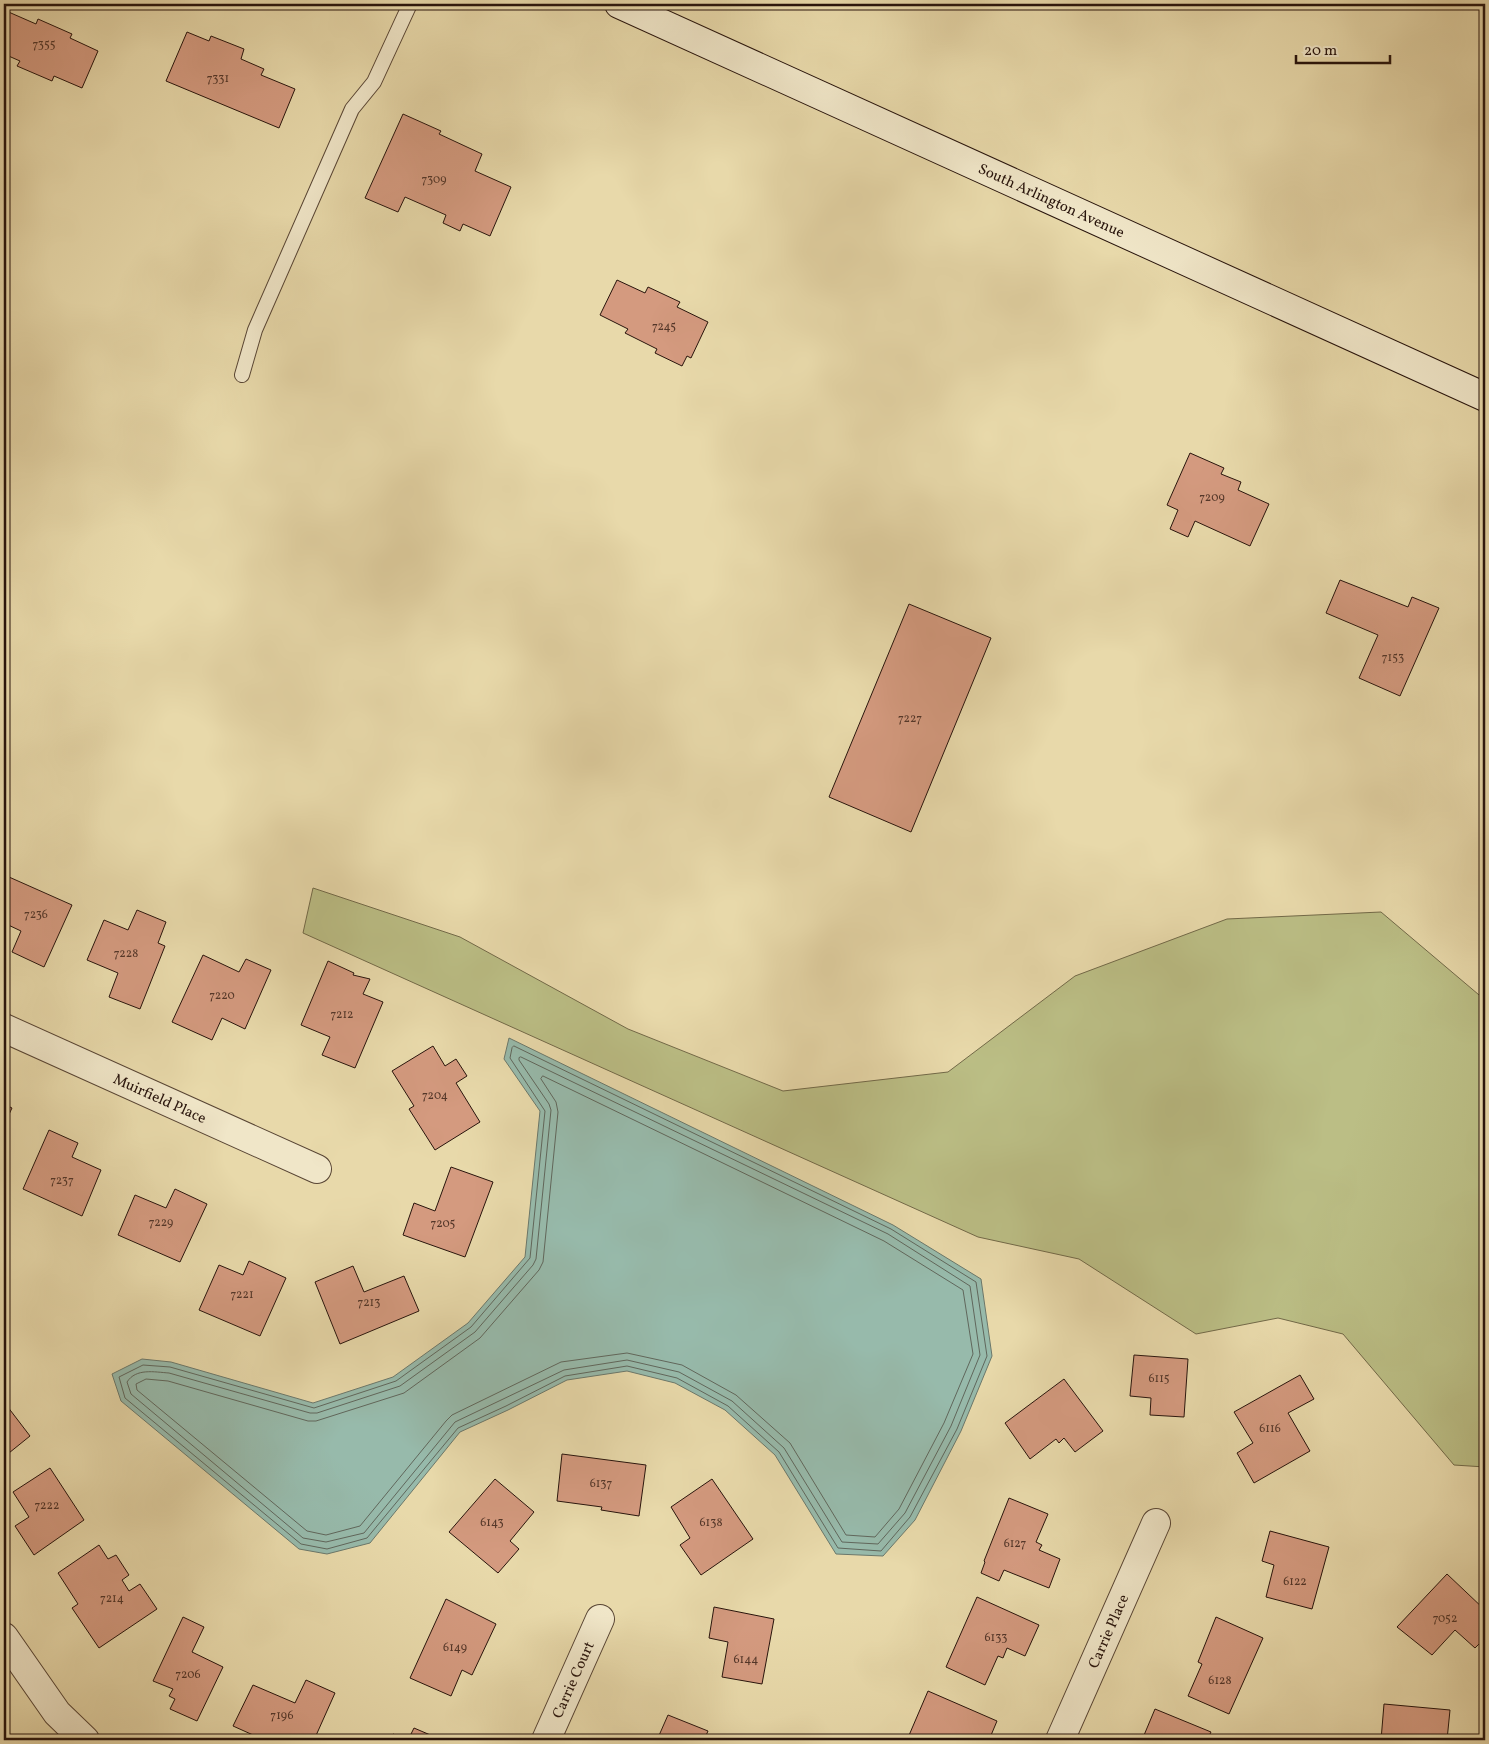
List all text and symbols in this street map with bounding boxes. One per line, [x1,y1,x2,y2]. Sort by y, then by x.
scale bar [1296,32,1390,64]
house number: 7355 [32,37,56,53]
text: 20 m [1304,41,1337,62]
house number: 7331 [207,71,229,87]
street label: South Arlington Avenue [974,159,1128,244]
house number: 7309 [422,172,446,188]
house number: 7245 [652,319,676,335]
house number: 7209 [1199,490,1225,506]
house number: 7153 [1382,650,1404,666]
house number: 7227 [898,711,922,727]
house number: 7236 [24,907,48,923]
house number: 7228 [114,946,138,962]
house number: 7220 [209,988,235,1004]
house number: 7212 [330,1007,354,1023]
street label: Muirfield Place [109,1069,209,1130]
house number: 7204 [422,1088,448,1104]
house number: 7237 [50,1173,74,1189]
house number: 7229 [149,1215,173,1231]
house number: 7205 [431,1216,456,1232]
house number: 7221 [230,1287,254,1303]
house number: 7213 [358,1295,380,1311]
house number: 6115 [1148,1371,1170,1387]
house number: 6116 [1259,1421,1281,1437]
house number: 6137 [590,1476,613,1492]
house number: 7222 [35,1498,59,1514]
house number: 6143 [480,1515,504,1531]
house number: 6138 [700,1515,722,1531]
house number: 6127 [1004,1536,1027,1552]
house number: 6122 [1283,1574,1307,1590]
house number: 7214 [100,1591,124,1607]
street label: Carrie Place [1084,1591,1135,1672]
house number: 7052 [1433,1611,1457,1627]
house number: 6133 [985,1630,1007,1646]
street label: Carrie Court [548,1638,601,1722]
house number: 6149 [443,1640,467,1656]
house number: 6144 [733,1652,759,1668]
house number: 7206 [175,1667,201,1683]
house number: 6128 [1208,1673,1232,1689]
house number: 7196 [270,1708,294,1724]

